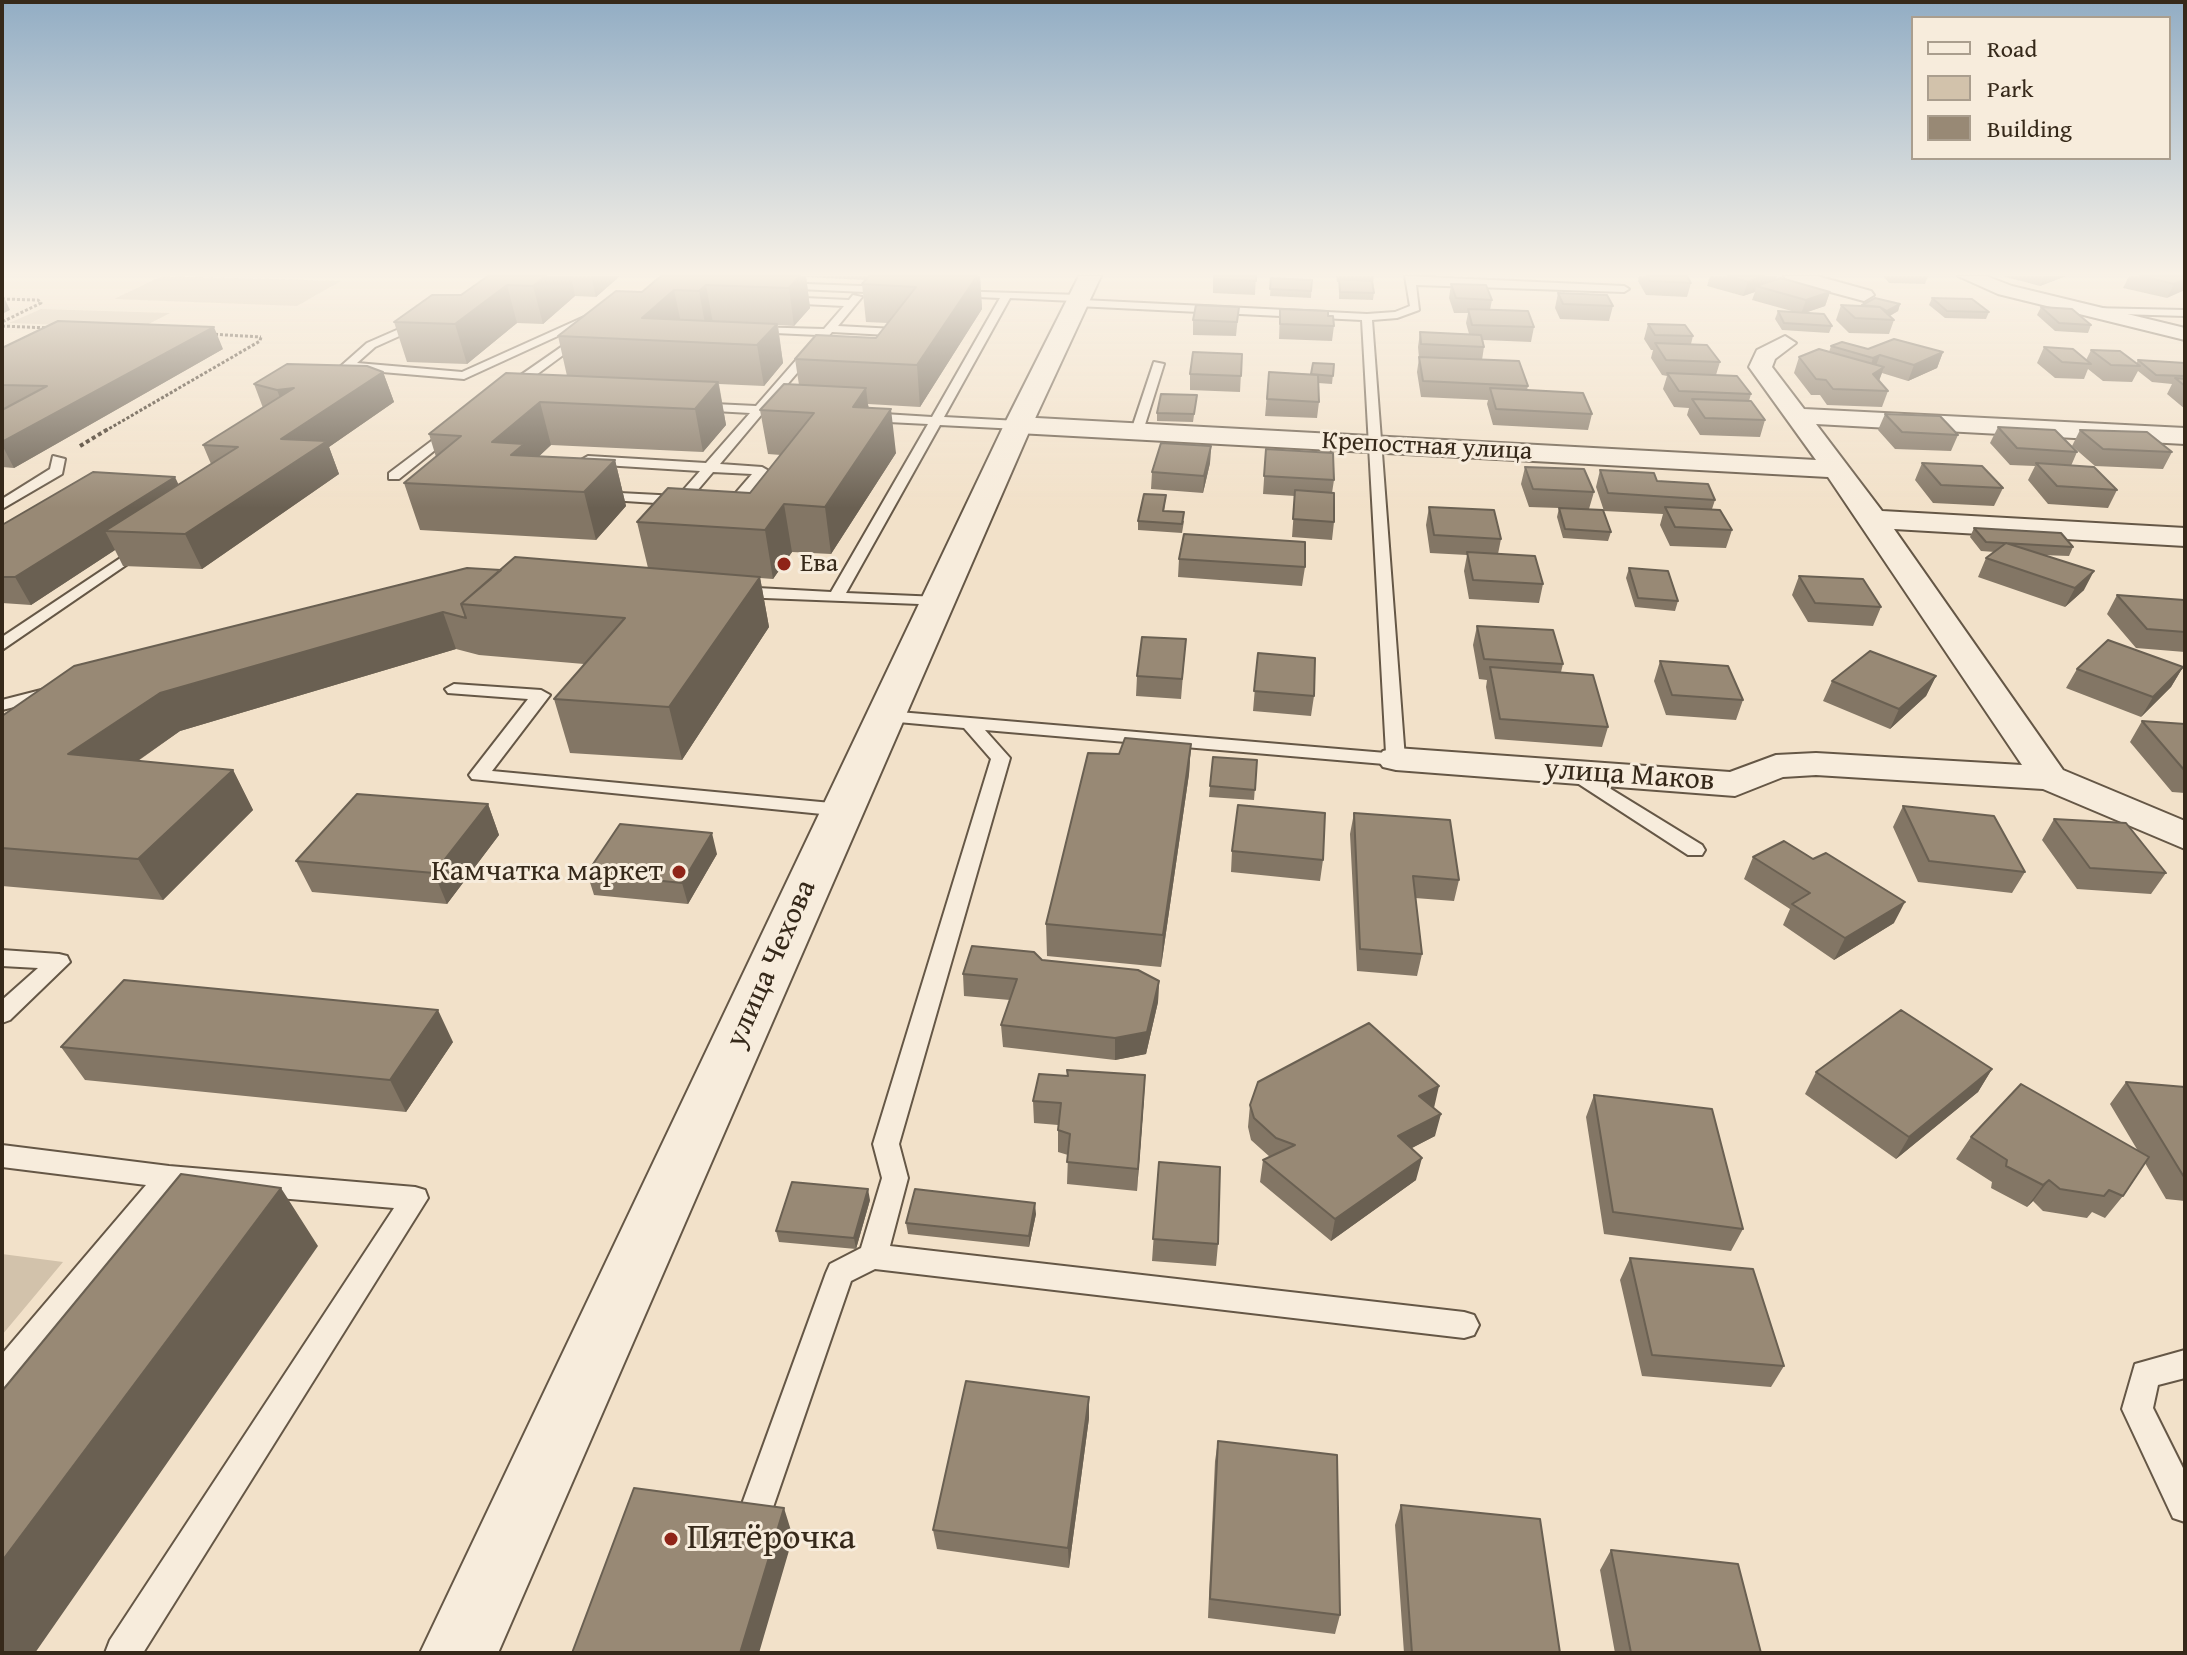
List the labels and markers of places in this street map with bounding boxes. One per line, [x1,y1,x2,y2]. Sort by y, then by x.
place label: Ева [800,548,838,580]
marker: Ева [775,555,793,573]
place label: Камчатка маркет [431,854,663,890]
marker: Камчатка маркет [670,863,688,881]
place label: Пятёрочка [687,1517,856,1561]
marker: Пятёрочка [662,1530,680,1548]

